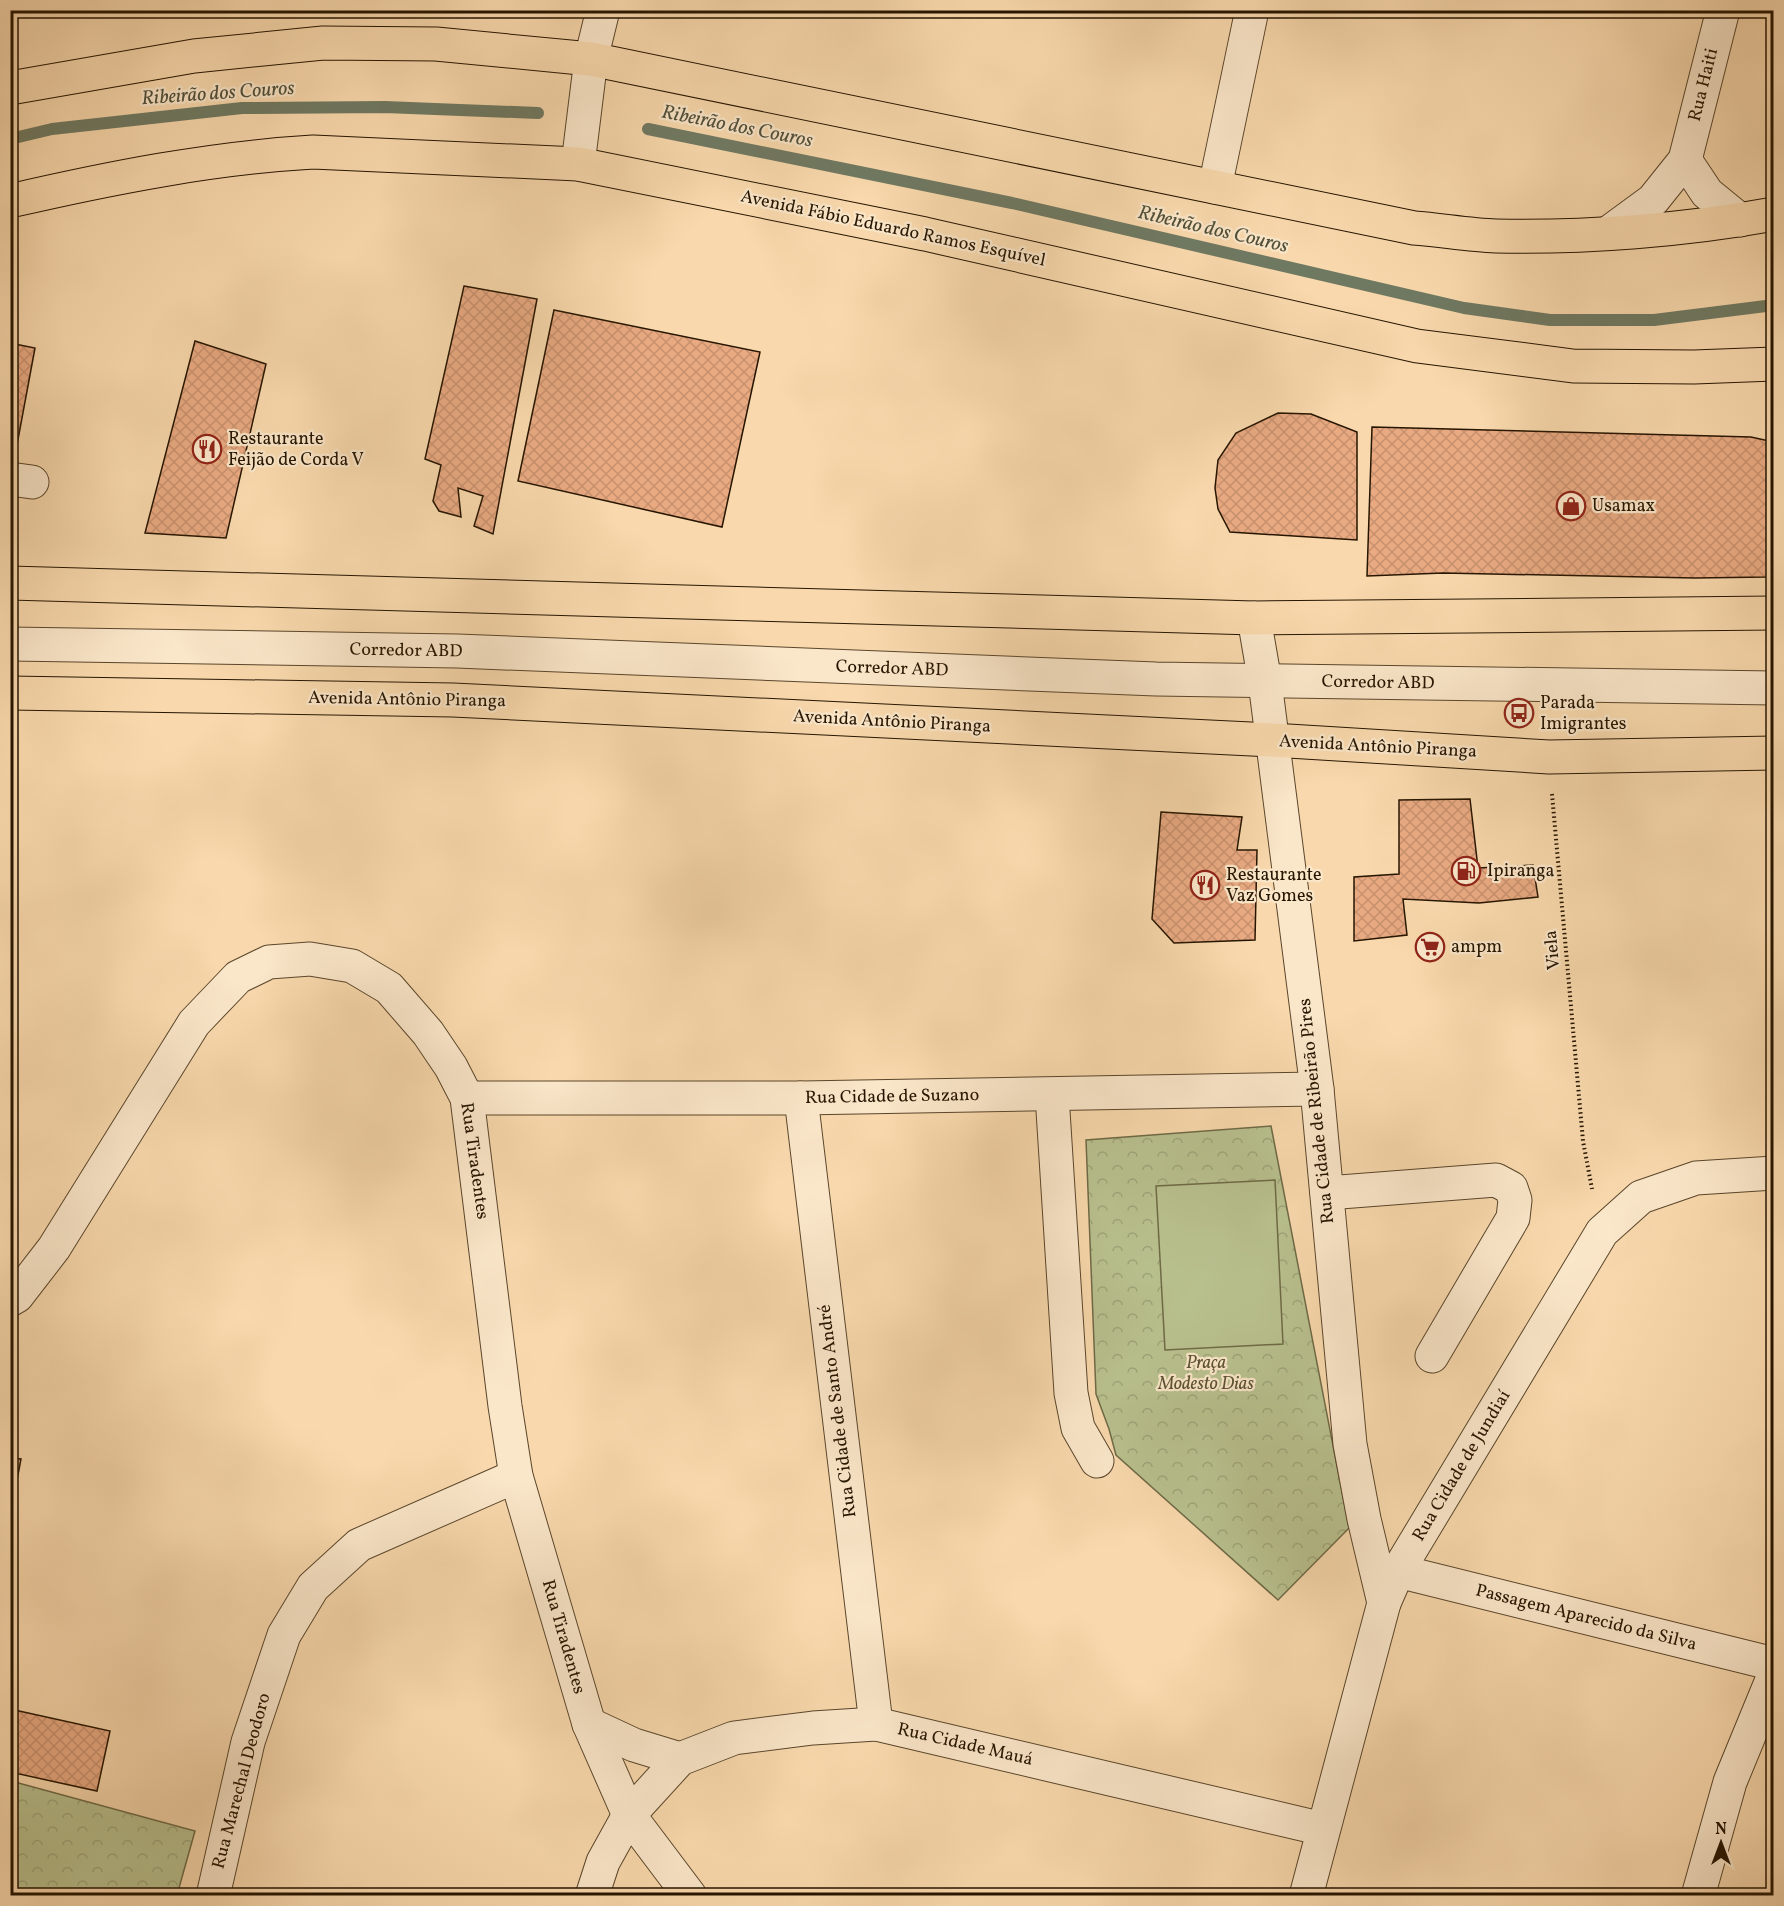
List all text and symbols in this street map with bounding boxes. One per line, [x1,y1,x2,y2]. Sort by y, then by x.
street label: Rua Haiti [1683,46,1725,124]
water label: Ribeirão dos Couros [140,75,296,113]
water label: Ribeirão dos Couros [659,99,816,156]
street label: Avenida Fábio Eduardo Ramos Esquível [738,184,1048,274]
water label: Ribeirão dos Couros [1135,199,1292,261]
place label: Restaurante Feijão de Corda V [228,427,364,473]
restaurant icon: Restaurante Feijão de Corda V [191,433,223,465]
shop icon: Usamax [1555,490,1587,522]
place label: Usamax [1592,494,1655,519]
street label: Corredor ABD [349,638,463,664]
street label: Corredor ABD [835,655,949,683]
street label: Corredor ABD [1321,670,1435,696]
street label: Avenida Antônio Piranga [308,686,506,714]
place label: Parada Imigrantes [1540,691,1627,737]
bus stop icon: Parada Imigrantes [1503,697,1535,729]
street label: Avenida Antônio Piranga [792,704,992,740]
street label: Avenida Antônio Piranga [1278,729,1478,765]
fuel station icon: Ipiranga [1450,855,1482,887]
place label: Ipiranga [1487,859,1555,884]
place label: Restaurante Vaz Gomes [1226,863,1322,909]
restaurant icon: Restaurante Vaz Gomes [1189,869,1221,901]
street label: Viela [1539,929,1567,971]
supermarket icon: ampm [1414,931,1446,963]
place label: ampm [1451,935,1502,960]
street label: Rua Cidade de Ribeirão Pires [1293,997,1341,1225]
street label: Rua Cidade de Suzano [805,1083,979,1111]
street label: Rua Tiradentes [453,1101,495,1221]
street label: Rua Cidade de Santo André [813,1303,863,1519]
park label: Praça Modesto Dias [1157,1351,1254,1397]
street label: Rua Cidade de Jundiaí [1407,1385,1517,1546]
street label: Rua Tiradentes [535,1577,591,1697]
street label: Passagem Aparecido da Silva [1473,1578,1699,1658]
street label: Rua Marechal Deodoro [206,1690,278,1872]
street label: Rua Cidade Mauá [895,1717,1035,1773]
north arrow [1691,1813,1751,1873]
text: N [1715,1819,1727,1841]

